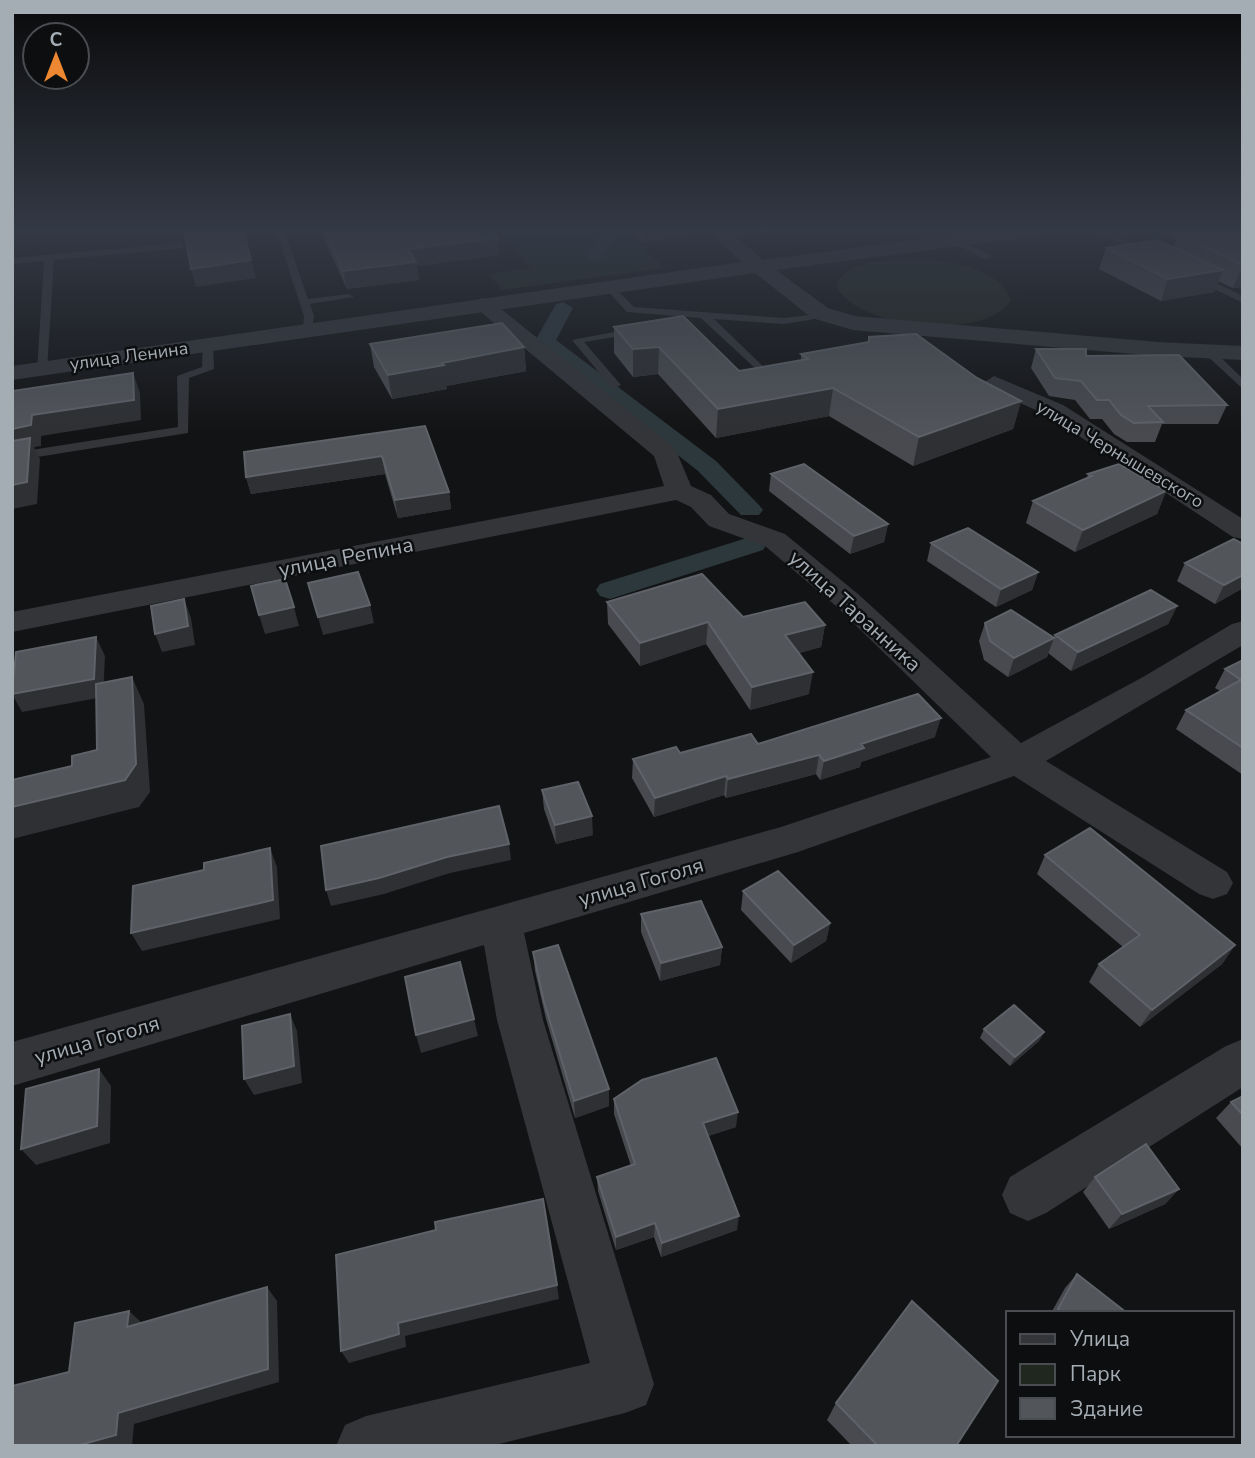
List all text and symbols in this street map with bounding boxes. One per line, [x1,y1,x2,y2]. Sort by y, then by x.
north arrow [21,21,91,91]
text: С [50,27,63,53]
street label: улица Ленина [68,336,190,376]
street label: улица Чернышевского [1032,394,1208,514]
street label: улица Репина [276,530,416,584]
street label: улица Таранника [783,544,927,678]
street label: улица Гоголя [575,851,707,913]
street label: улица Гоголя [31,1009,163,1071]
legend [1006,1311,1234,1437]
text: Улица [1069,1325,1130,1353]
text: Парк [1070,1360,1122,1388]
text: Здание [1070,1395,1143,1423]

